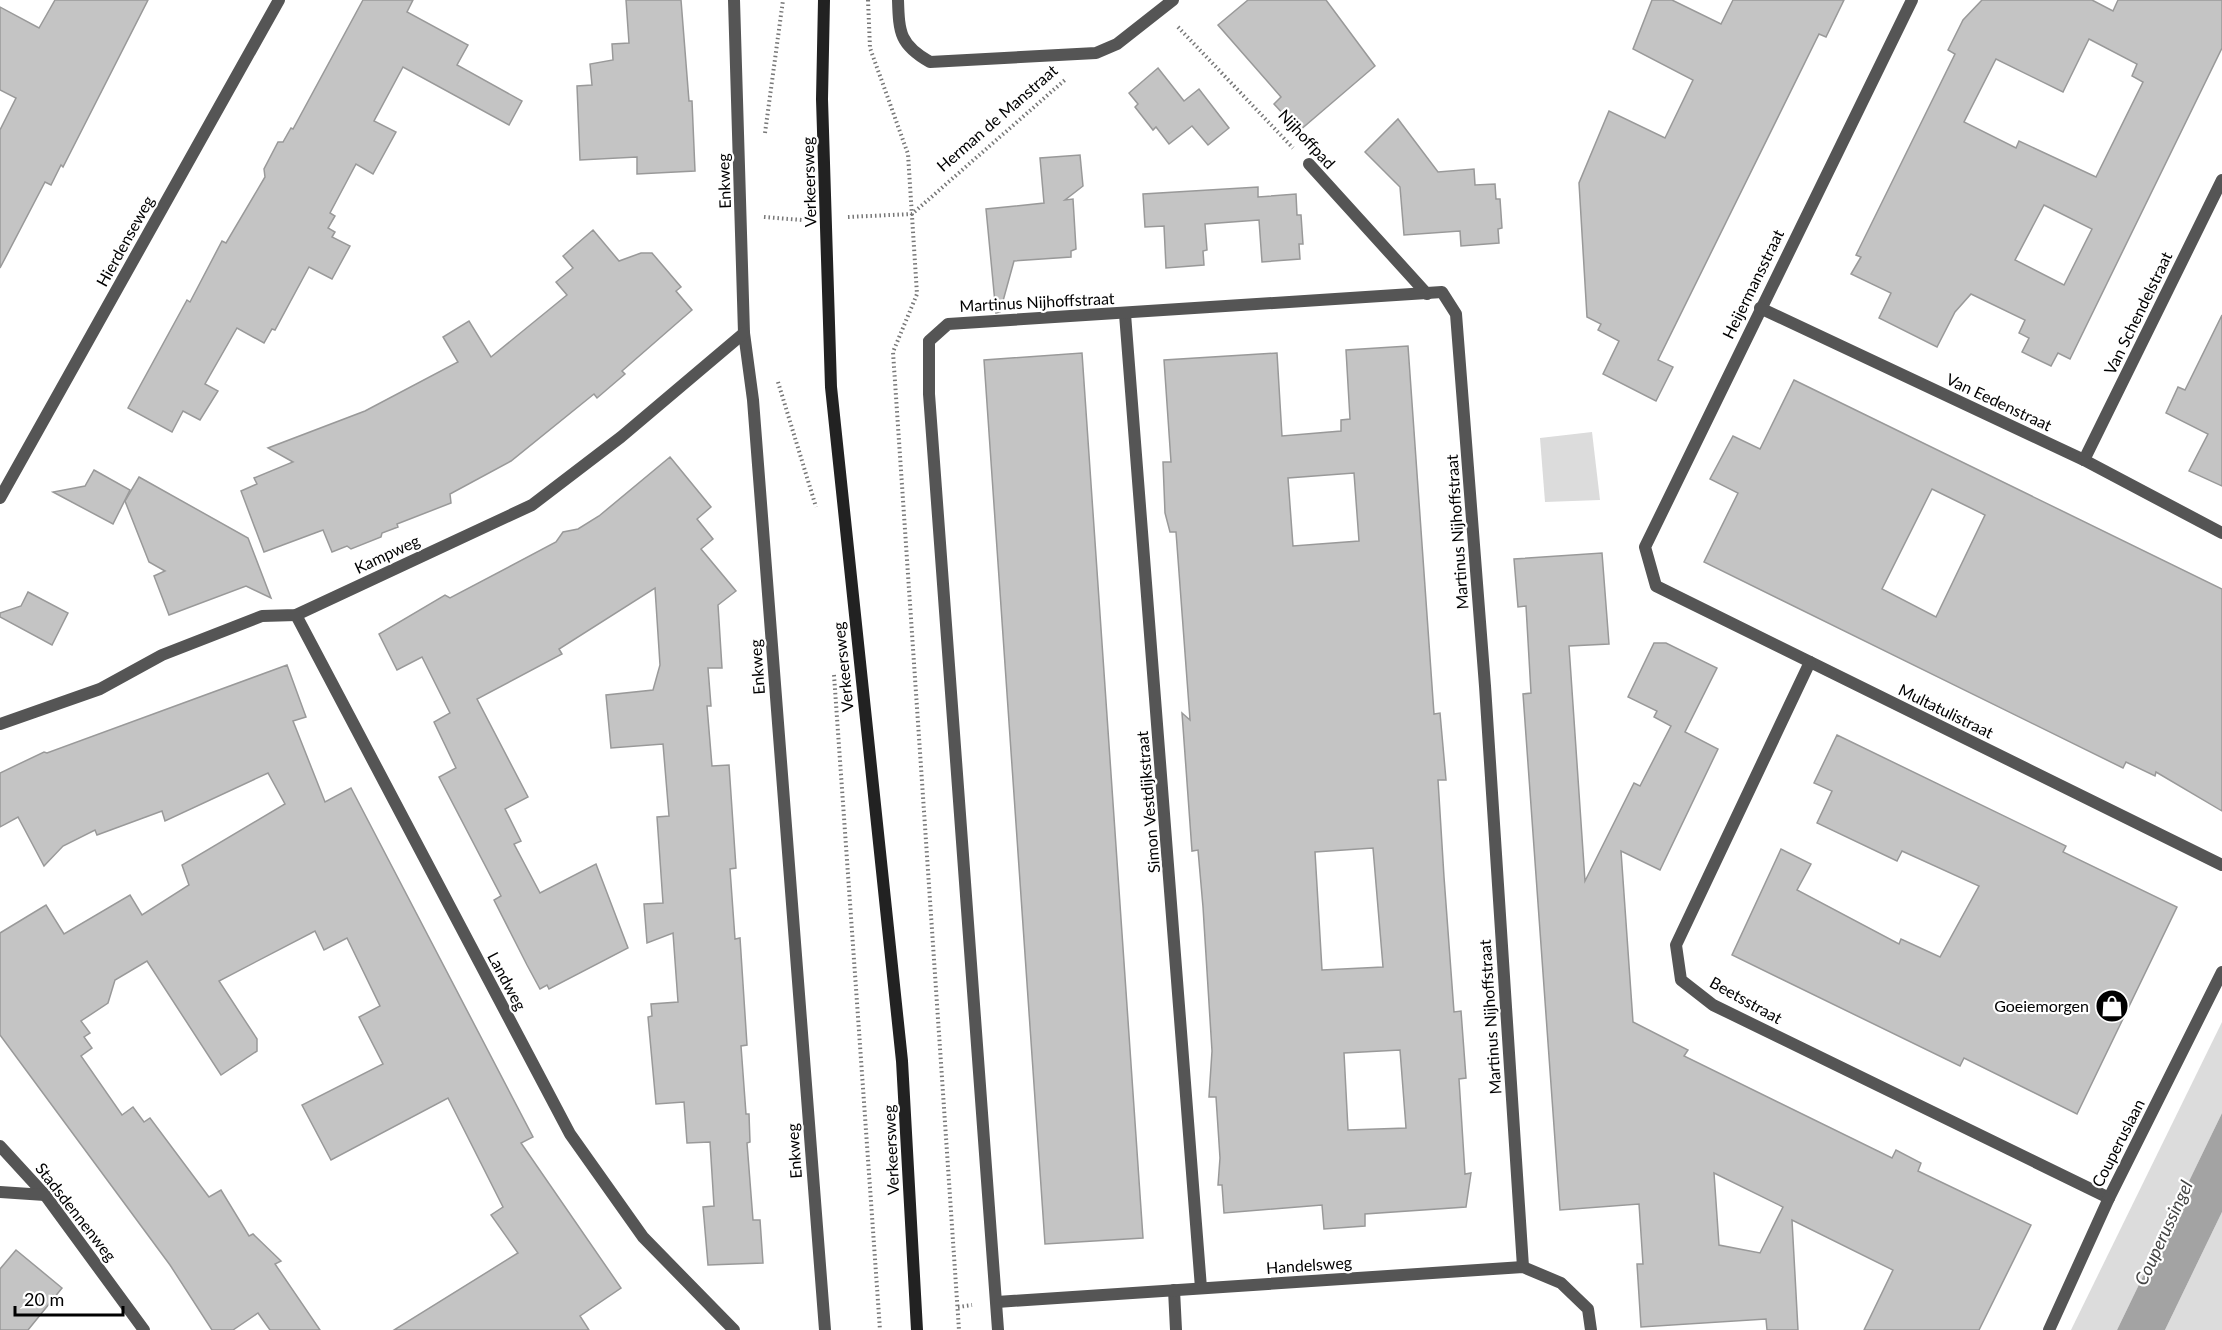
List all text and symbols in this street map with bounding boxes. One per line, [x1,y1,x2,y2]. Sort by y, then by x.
street label: Herman de Manstraat [933,60,1061,175]
street label: Nijhoffpad [1275,105,1340,172]
street label: Verkeersweg [797,137,820,228]
street label: Enkweg [713,153,734,209]
street label: Hierdenseweg [92,192,157,289]
street label: Heijermansstraat [1718,226,1787,342]
street label: Van Schendelstraat [2100,248,2176,377]
street label: Martinus Nijhoffstraat [959,288,1115,315]
street label: Van Eedenstraat [1943,369,2055,434]
street label: Martinus Nijhoffstraat [1442,454,1471,610]
street label: Kampweg [351,530,422,577]
street label: Verkeersweg [828,621,857,713]
street label: Enkweg [745,639,768,695]
street label: Multatulistraat [1896,679,1997,742]
street label: Simon Vestdijkstraat [1132,730,1163,874]
street label: Martinus Nijhoffstraat [1475,939,1504,1095]
street label: Landweg [484,948,531,1013]
street label: Beetsstraat [1707,972,1786,1027]
shop icon: Goeiemorgen [2094,988,2130,1024]
place label: Goeiemorgen [1994,996,2089,1015]
street label: Couperuslaan [2087,1096,2148,1190]
street label: Verkeersweg [879,1104,902,1196]
street label: Enkweg [782,1123,805,1179]
street label: Stadsdennenweg [32,1159,121,1265]
water label: Couperussingel [2129,1177,2197,1288]
street label: Handelsweg [1265,1252,1353,1277]
scale bar [15,1279,123,1317]
text: 20 m [24,1288,64,1310]

